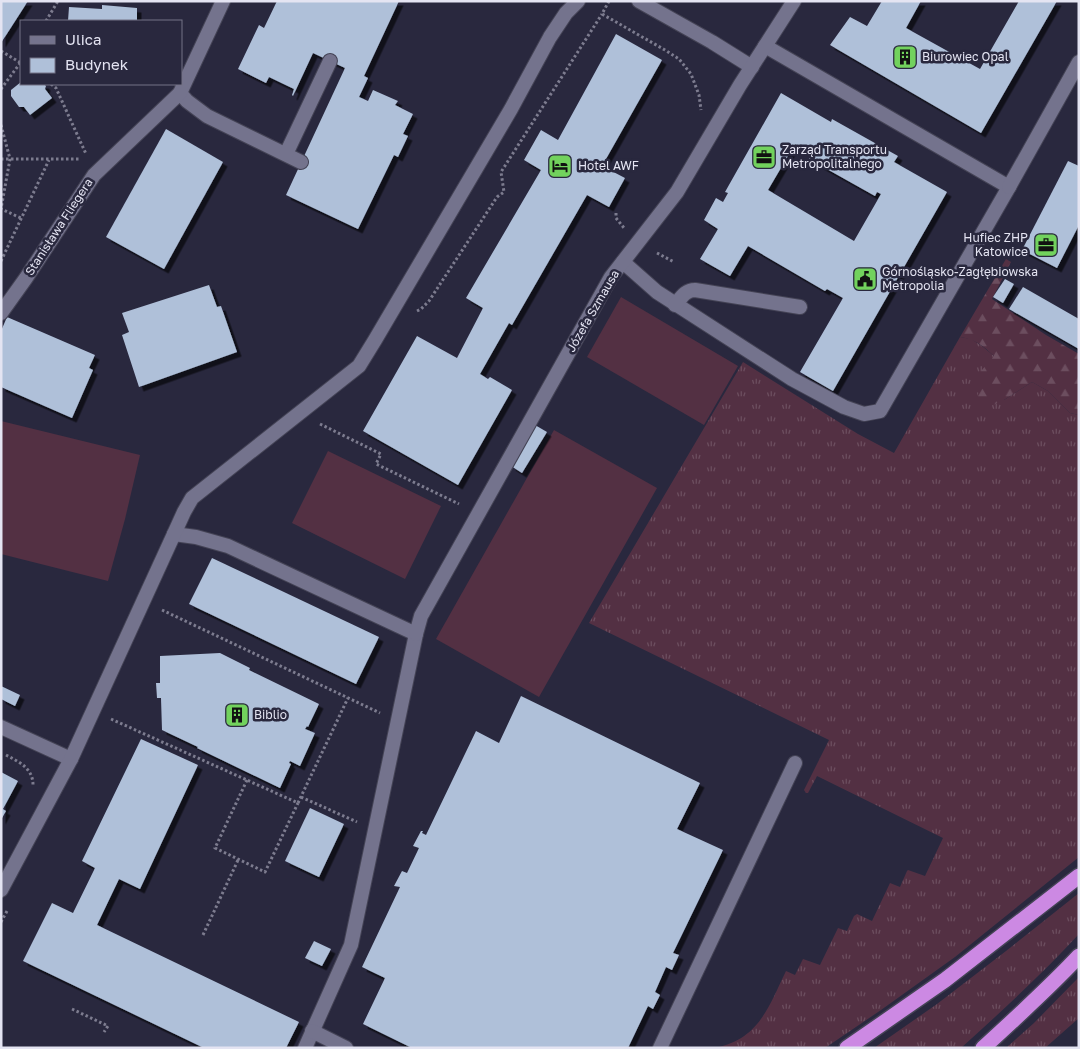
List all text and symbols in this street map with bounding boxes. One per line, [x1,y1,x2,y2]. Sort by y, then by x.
legend [20,20,182,85]
text: Ulica [65,30,101,48]
building icon: Biurowiec Opal [892,44,918,70]
place label: Biurowiec Opal [922,49,1009,64]
text: Budynek [65,55,129,73]
place label: Zarząd Transportu Metropolitalnego [782,142,887,171]
office icon: Zarząd Transportu Metropolitalnego [751,144,777,170]
hotel icon: Hotel AWF [547,153,573,179]
place label: Hotel AWF [578,158,639,173]
street label: Stanisława Fliegera [22,175,96,278]
place label: Hufiec ZHP Katowice [963,230,1028,259]
office icon: Hufiec ZHP Katowice [1033,232,1059,258]
place label: Górnośląsko-Zagłębiowska Metropolia [882,264,1038,293]
public building icon: Górnośląsko-Zagłębiowska Metropolia [852,266,878,292]
street label: Józefa Szmausa [563,267,622,354]
building icon: Biblio [224,702,250,728]
place label: Biblio [254,707,287,722]

